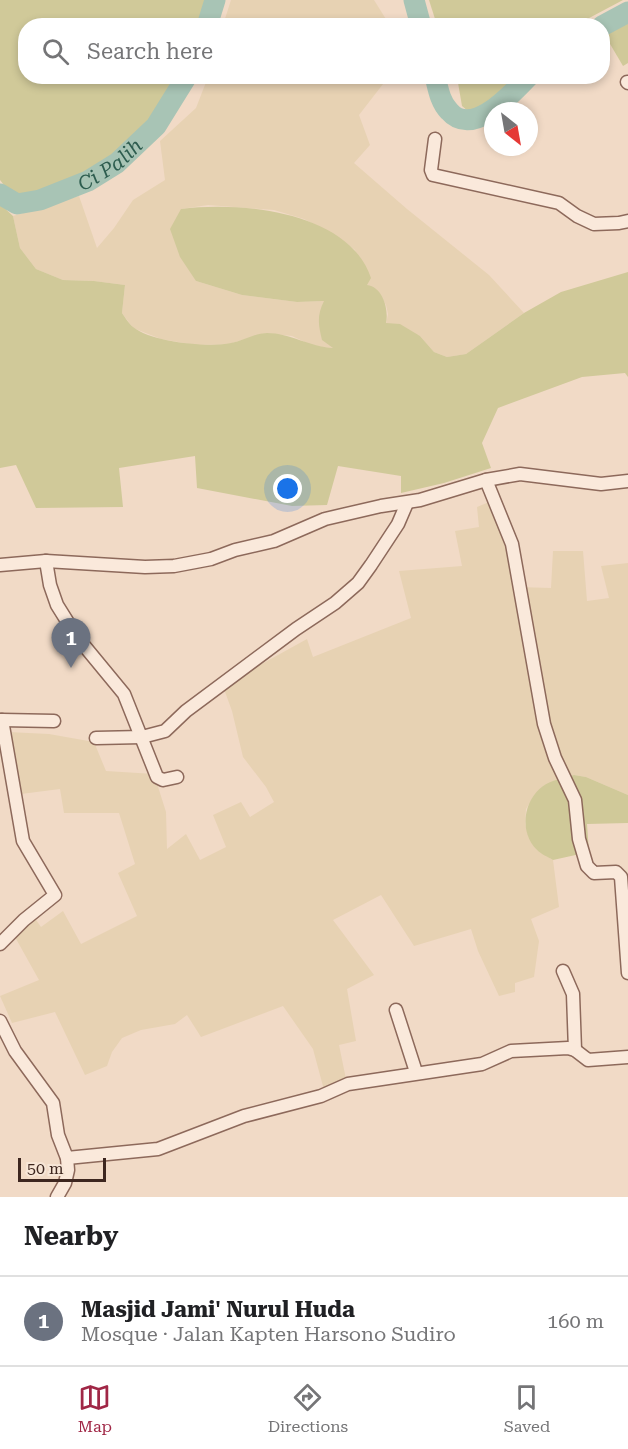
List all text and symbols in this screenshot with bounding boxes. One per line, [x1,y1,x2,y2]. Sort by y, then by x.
search box [18,18,610,84]
icon: search [39,35,72,68]
text: Search here [87,39,213,64]
north arrow [484,102,538,156]
water label: Ci Palih [74,133,147,196]
your location [273,474,302,503]
pin: 1 [52,618,90,668]
scale bar [18,1155,106,1182]
text: 50 m [27,1159,64,1178]
text: Nearby [24,1221,118,1251]
text: Masjid Jami' Nurul Huda [81,1297,355,1322]
text: 1 [38,1309,49,1333]
text: 160 m [547,1309,604,1333]
text: Mosque · Jalan Kapten Harsono Sudiro [81,1322,456,1346]
tab: Map [78,1381,112,1436]
tab: Directions [268,1381,348,1436]
tab: Saved [504,1381,550,1436]

